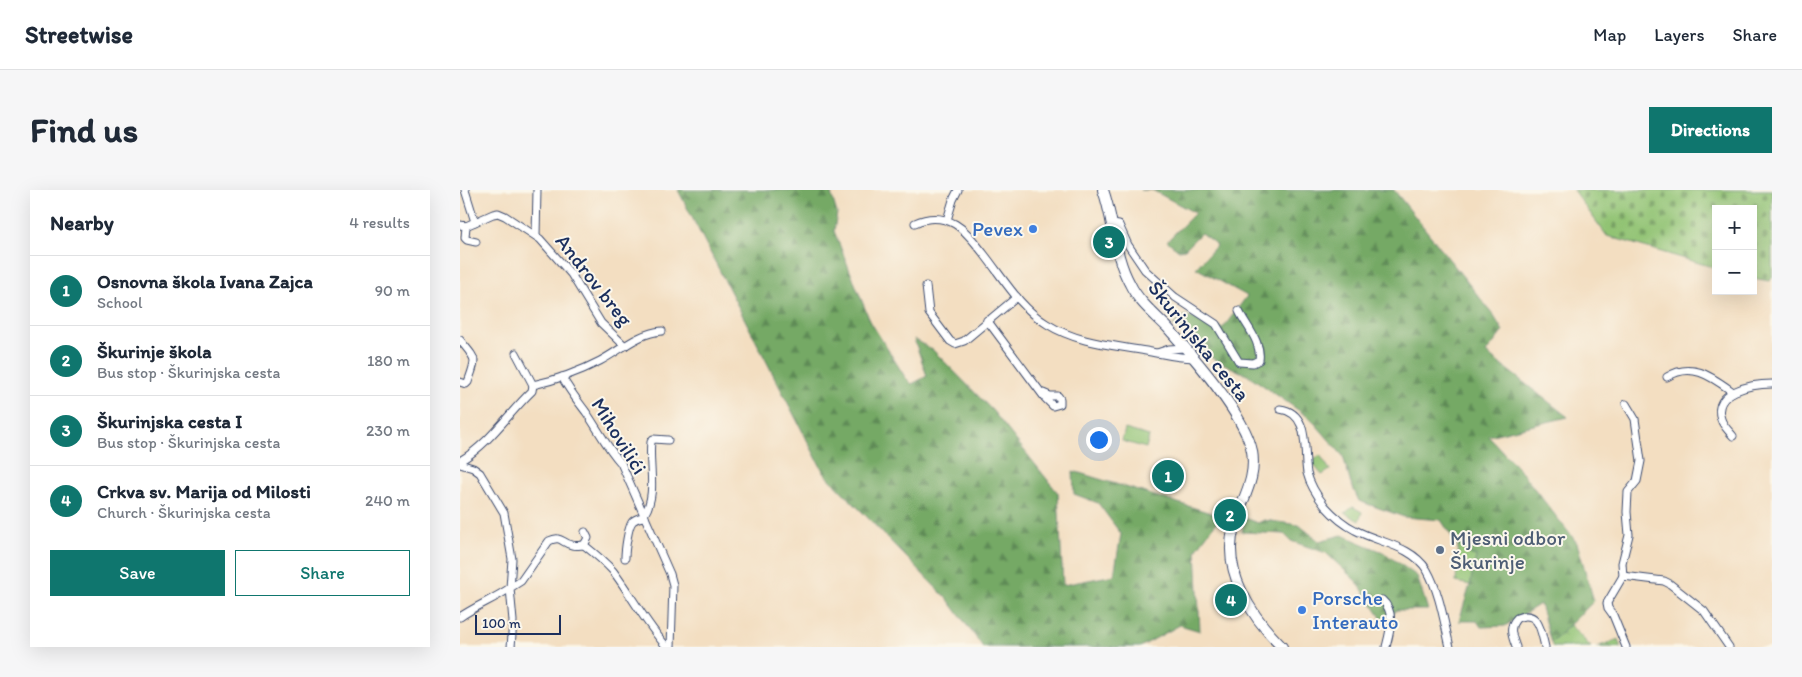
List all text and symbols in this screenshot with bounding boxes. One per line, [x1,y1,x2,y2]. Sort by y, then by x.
text: Streetwise [25,20,133,49]
text: Map [1593,24,1626,46]
text: Layers [1654,24,1704,46]
text: Share [1732,24,1777,46]
button: Directions [1649,107,1772,153]
text: Find us [30,109,138,151]
map controls [1712,205,1757,295]
button: + [1712,205,1757,250]
text: Nearby [50,210,114,235]
text: 4 results [349,213,410,232]
place label: Pevex [972,216,1023,241]
marker: Pevex [1027,223,1039,235]
pin: 3 [1093,223,1125,261]
street label: Androv breg [551,229,638,331]
button: − [1712,250,1757,295]
text: Osnovna škola Ivana Zajca [97,270,313,293]
street label: Škurinjska cesta [1143,275,1256,406]
text: 1 [62,281,70,300]
text: 90 m [375,281,410,300]
text: School [97,293,143,312]
text: Škurinje škola [97,340,212,363]
text: 2 [62,351,70,370]
text: 180 m [367,351,410,370]
text: Bus stop · Škurinjska cesta [97,363,280,382]
street label: Mihovilići [586,393,653,479]
text: Škurinjska cesta I [97,410,242,433]
text: 3 [62,421,70,440]
text: 230 m [366,421,410,440]
your location [1086,427,1112,453]
text: Bus stop · Škurinjska cesta [97,433,280,452]
pin: 1 [1152,457,1184,495]
text: Crkva sv. Marija od Milosti [97,480,311,503]
text: 4 [61,491,71,510]
text: 240 m [365,491,410,510]
pin: 2 [1214,496,1246,534]
text: Church · Škurinjska cesta [97,503,271,522]
place label: Mjesni odbor Škurinje [1450,525,1566,574]
marker: Mjesni odbor Škurinje [1434,544,1446,556]
button: Save [50,550,225,596]
button: Share [235,550,410,596]
pin: 4 [1215,581,1247,619]
place label: Porsche Interauto [1312,585,1399,634]
marker: Porsche Interauto [1296,604,1308,616]
scale bar [475,612,561,635]
text: 100 m [482,615,521,632]

